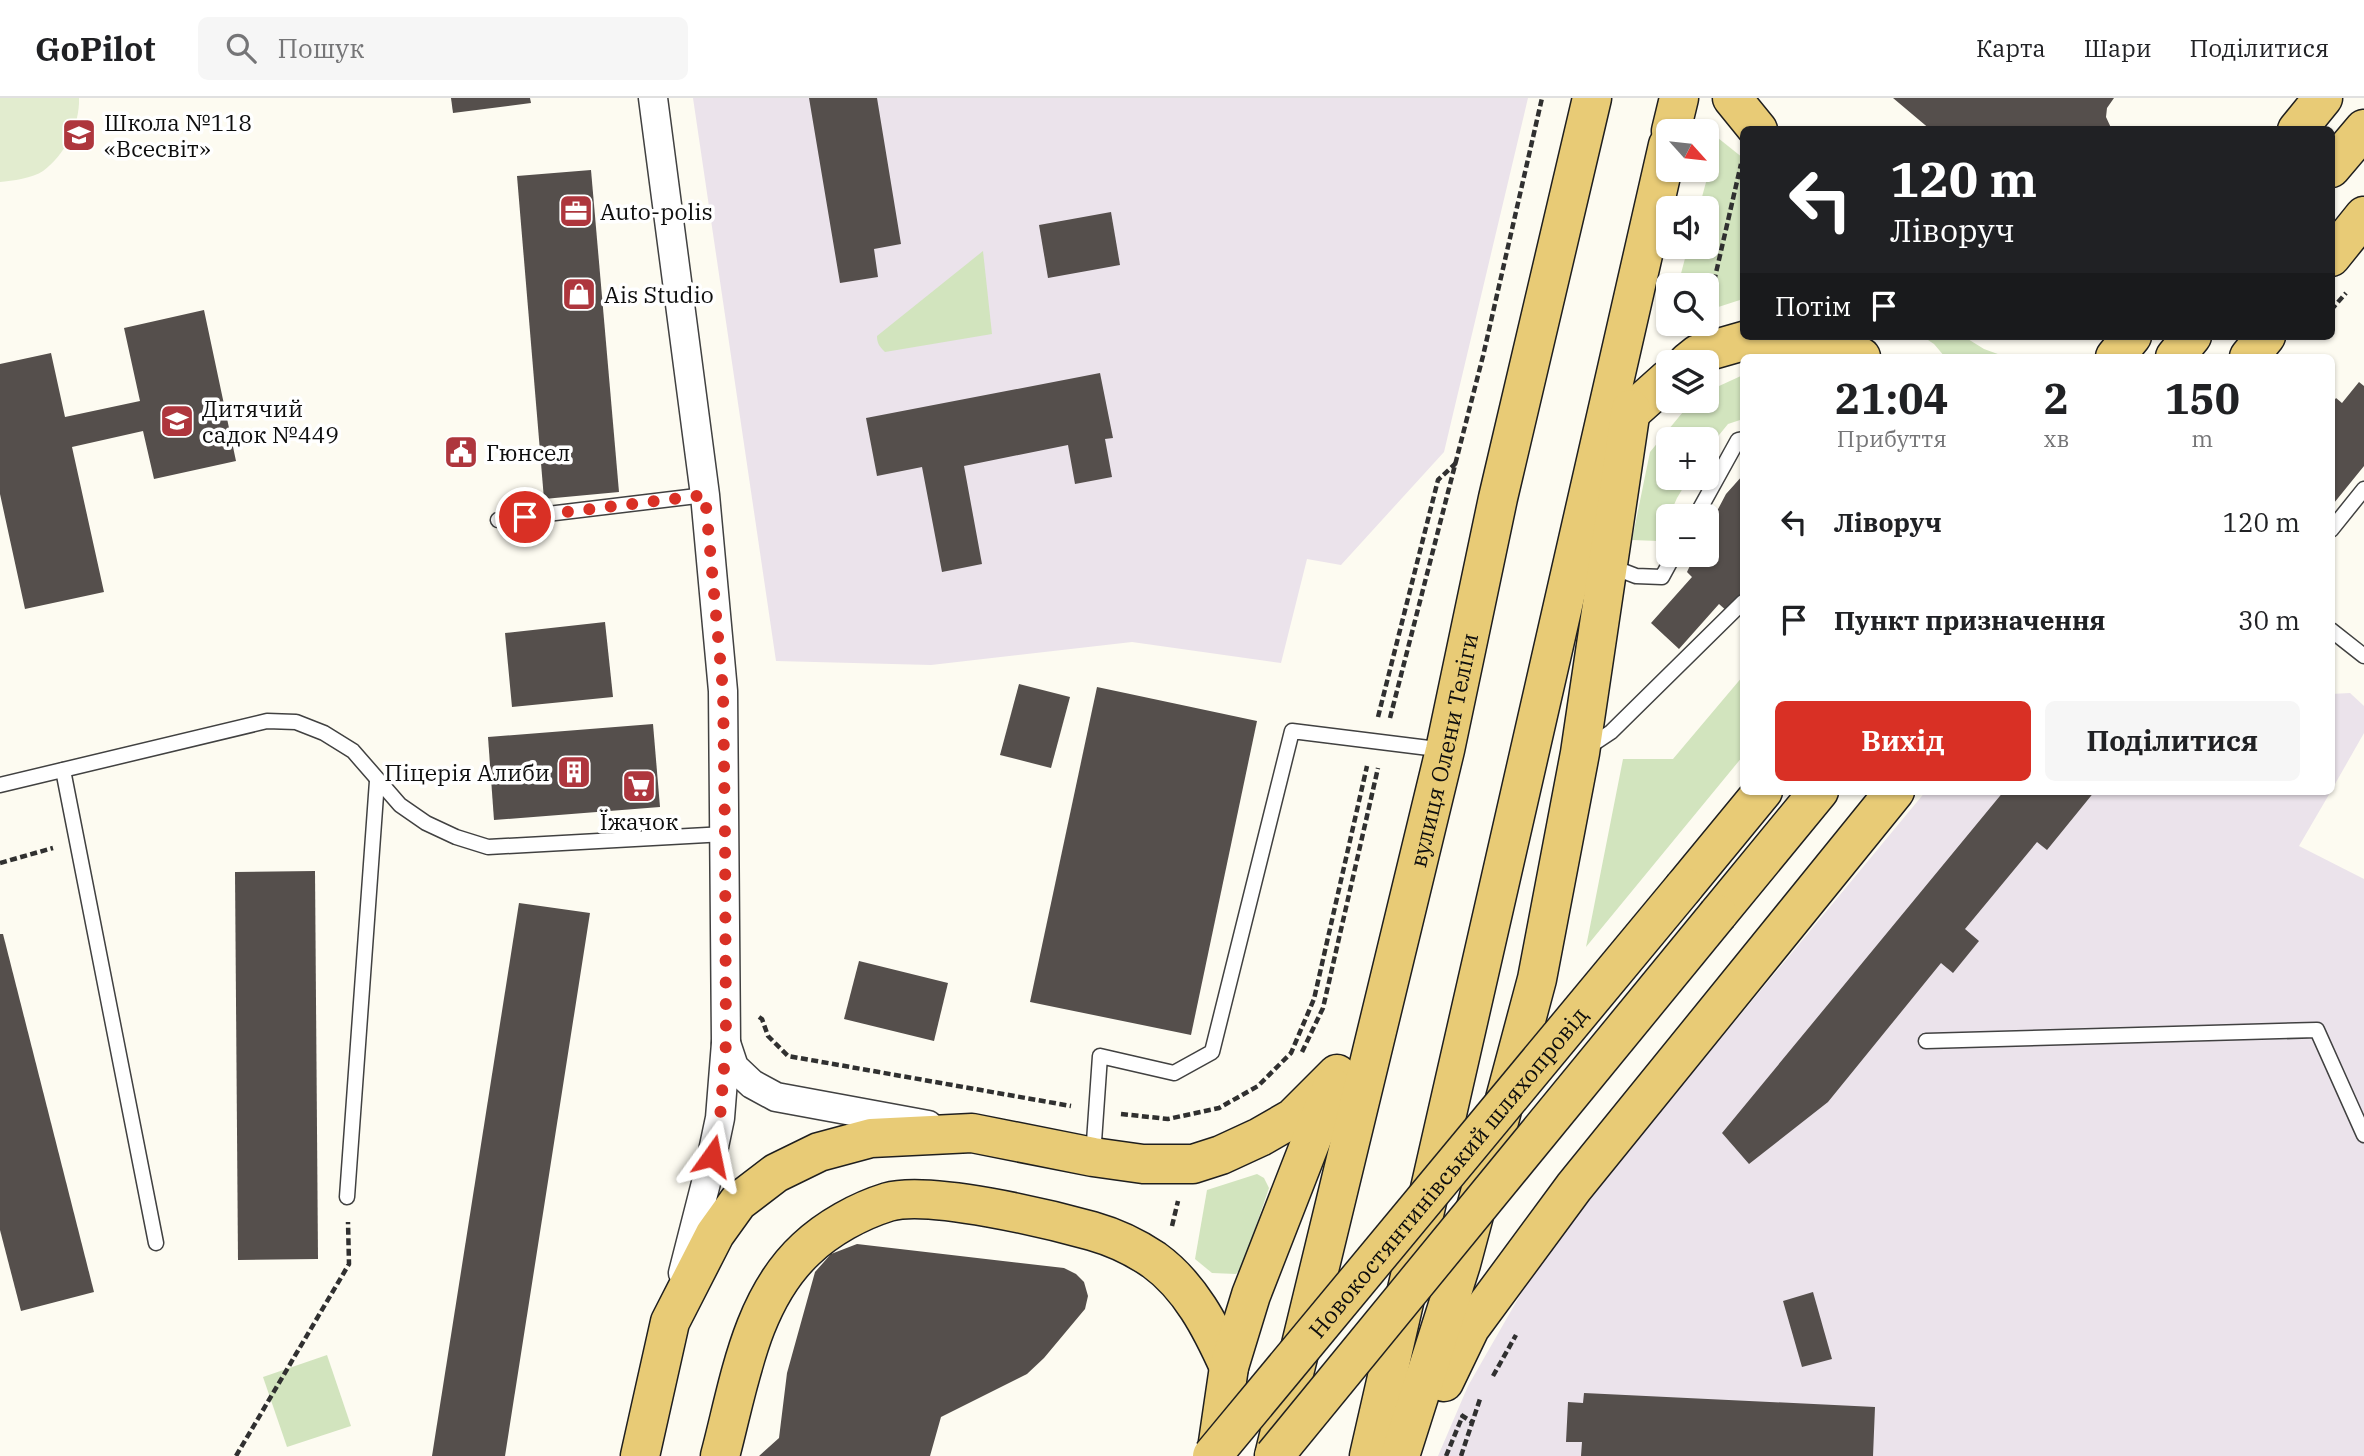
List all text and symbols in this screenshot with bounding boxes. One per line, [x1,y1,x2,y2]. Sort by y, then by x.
search box [198,17,688,80]
text: GoPilot [35,27,156,70]
icon: search [222,29,260,67]
text: Пошук [278,31,364,65]
text: Карта [1976,32,2046,64]
text: Шари [2084,32,2152,64]
text: Поділитися [2190,32,2329,64]
place label: Школа №118 «Всесвіт» [104,107,252,163]
school or university icon: Школа №118 «Всесвіт» [60,116,98,154]
north arrow [1656,119,1718,182]
map controls [1656,119,1719,567]
text: 120 m [1890,147,2037,210]
icon: left [1775,154,1866,245]
office icon: Auto-polis [557,192,595,230]
place label: Auto-polis [600,196,713,226]
button: sound [1656,196,1719,259]
text: Ліворуч [1890,209,2015,251]
button: search [1656,273,1719,336]
shop icon: Ais Studio [560,275,598,313]
place label: Ais Studio [604,279,714,309]
icon: arrive [1865,287,1903,325]
text: Потім [1775,289,1851,323]
button: layers [1656,350,1719,413]
text: 21:04 [1835,371,1949,426]
text: 2 [2044,371,2069,426]
text: 150 [2164,371,2240,426]
place label: Дитячий садок №449 [202,393,339,449]
school or university icon: Дитячий садок №449 [158,402,196,440]
text: Прибуття [1837,423,1947,453]
text: хв [2044,423,2069,453]
text: m [2191,423,2213,453]
button: + [1656,427,1719,490]
public building icon: Гюнсел [442,433,480,471]
place label: Гюнсел [486,437,570,467]
pin [495,487,555,547]
icon: arrive [506,498,544,536]
icon: left [1775,503,1813,541]
button: − [1656,504,1719,567]
text: Ліворуч [1834,505,1942,539]
text: 120 m [2222,505,2300,539]
icon: arrive [1775,601,1813,639]
text: Пункт призначення [1834,603,2106,637]
text: 30 m [2238,603,2300,637]
street label: вулиця Олени Теліги [1402,630,1484,870]
button: Вихід [1775,701,2031,781]
button: Поділитися [2045,701,2300,781]
building icon: Піцерія Алиби [555,753,593,791]
place label: Піцерія Алиби [384,757,550,787]
supermarket icon: Їжачок [620,767,658,805]
place label: Їжачок [600,806,679,836]
street label: Новокостянтинівський шляхопровід [1301,1000,1594,1344]
position arrow [675,1119,749,1193]

